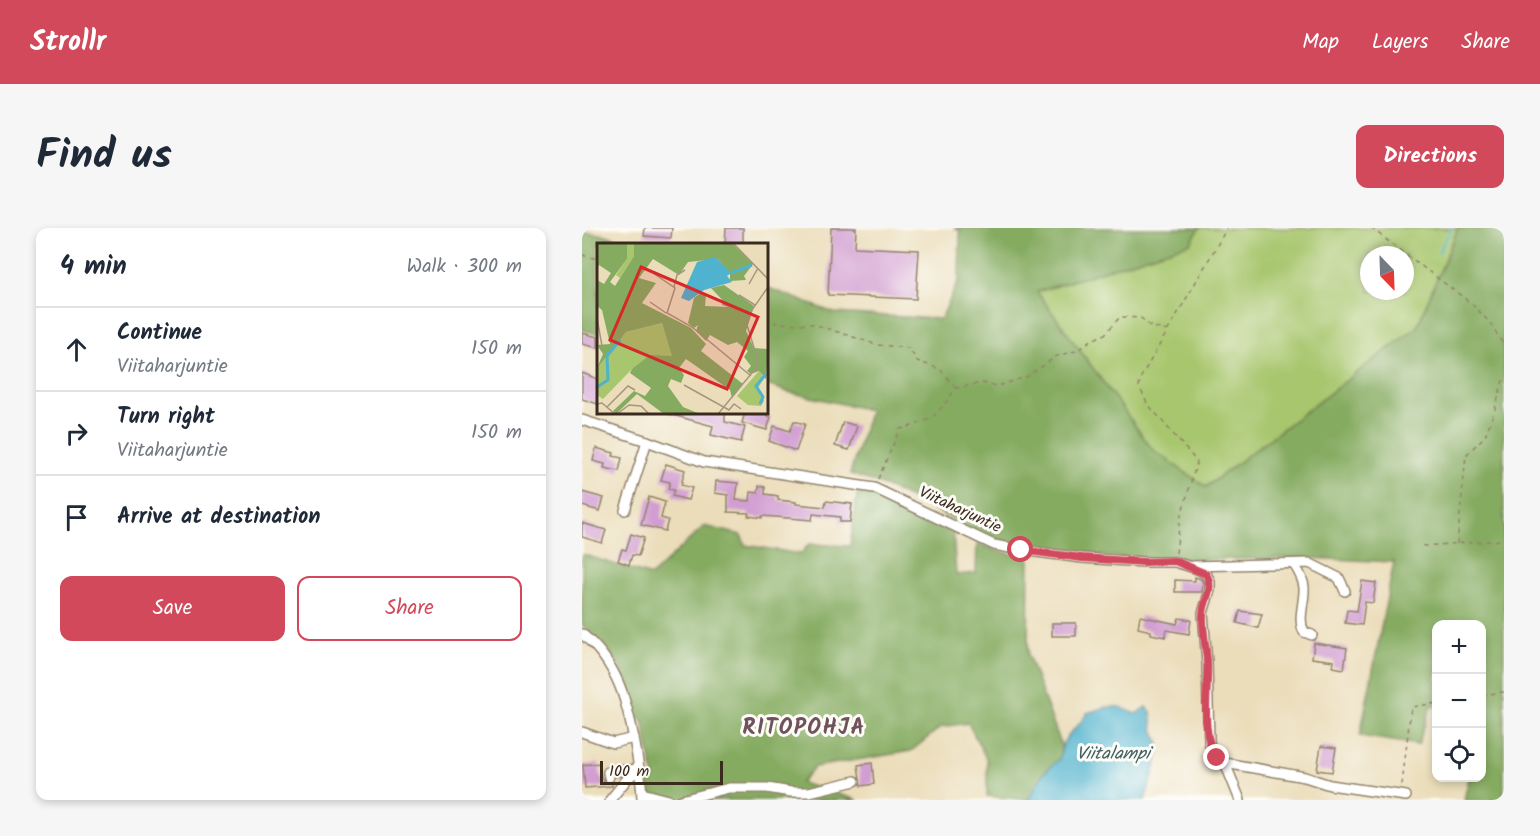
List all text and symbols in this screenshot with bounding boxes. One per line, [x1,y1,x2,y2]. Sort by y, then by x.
text: Strollr [30,20,106,65]
text: Map [1302,26,1339,59]
text: Layers [1372,26,1428,59]
text: Share [1461,26,1510,59]
text: Find us [36,123,172,190]
button: Directions [1356,125,1504,188]
inset map [597,243,768,414]
text: 4 min [60,246,127,288]
north arrow [1360,246,1414,300]
text: Walk · 300 m [407,251,522,283]
text: Continue [117,316,202,351]
icon: ahead [60,333,93,366]
text: 150 m [471,333,522,365]
text: Viitaharjuntie [117,351,228,383]
text: Turn right [117,400,215,435]
icon: right [60,417,93,450]
text: 150 m [471,417,522,449]
text: Viitaharjuntie [117,435,228,467]
street label: Viitaharjuntie [915,480,1005,540]
text: Arrive at destination [117,500,320,535]
icon: arrive [60,501,93,534]
route start [1007,536,1033,562]
button: Save [60,576,285,641]
button: Share [297,576,522,641]
map controls [1432,620,1486,782]
button: + [1432,620,1486,674]
button: − [1432,674,1486,728]
district label: RITOPOHJA [742,711,866,746]
button: locate [1432,728,1486,782]
water label: Viitalampi [1076,740,1154,769]
route end [1203,744,1229,770]
scale bar [600,758,723,786]
text: 100 m [609,759,649,784]

